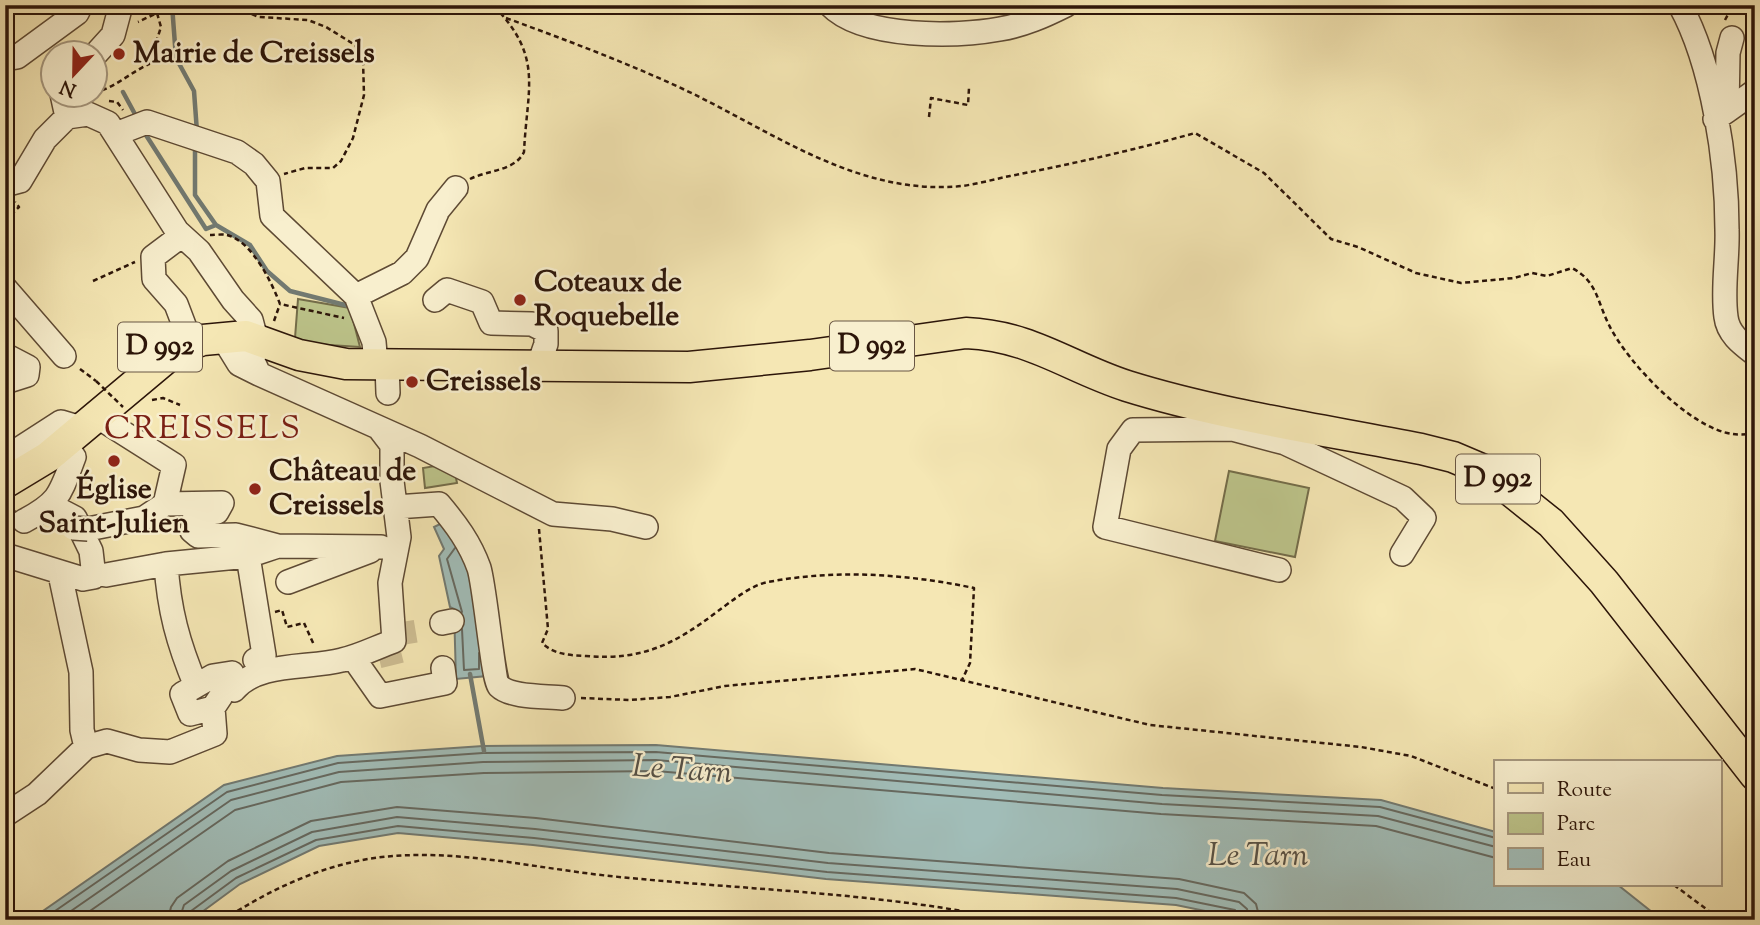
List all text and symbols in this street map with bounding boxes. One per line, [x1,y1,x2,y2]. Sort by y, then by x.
place label: Mairie de Creissels [133,33,375,76]
north arrow [38,38,108,108]
marker: Mairie de Creissels [111,46,127,62]
text: N [56,72,81,103]
place label: Coteaux de Roquebelle [534,262,682,339]
marker: Coteaux de Roquebelle [512,292,528,308]
road number: D 992 [118,322,202,372]
road number: D 992 [830,322,914,370]
place label: Creissels [426,361,541,404]
marker: Creissels [404,374,420,390]
district label: CREISSELS [104,406,302,454]
place label: Château de Creissels [269,451,416,528]
marker: Église Saint-Julien [106,453,122,469]
road number: D 992 [1456,454,1540,504]
place label: Église Saint-Julien [38,469,190,546]
marker: Château de Creissels [247,481,263,497]
water label: Le Tarn [630,745,734,797]
legend [1494,760,1722,886]
text: Route [1557,776,1612,806]
text: Parc [1557,810,1595,840]
water label: Le Tarn [1208,834,1309,880]
text: Eau [1557,846,1591,876]

